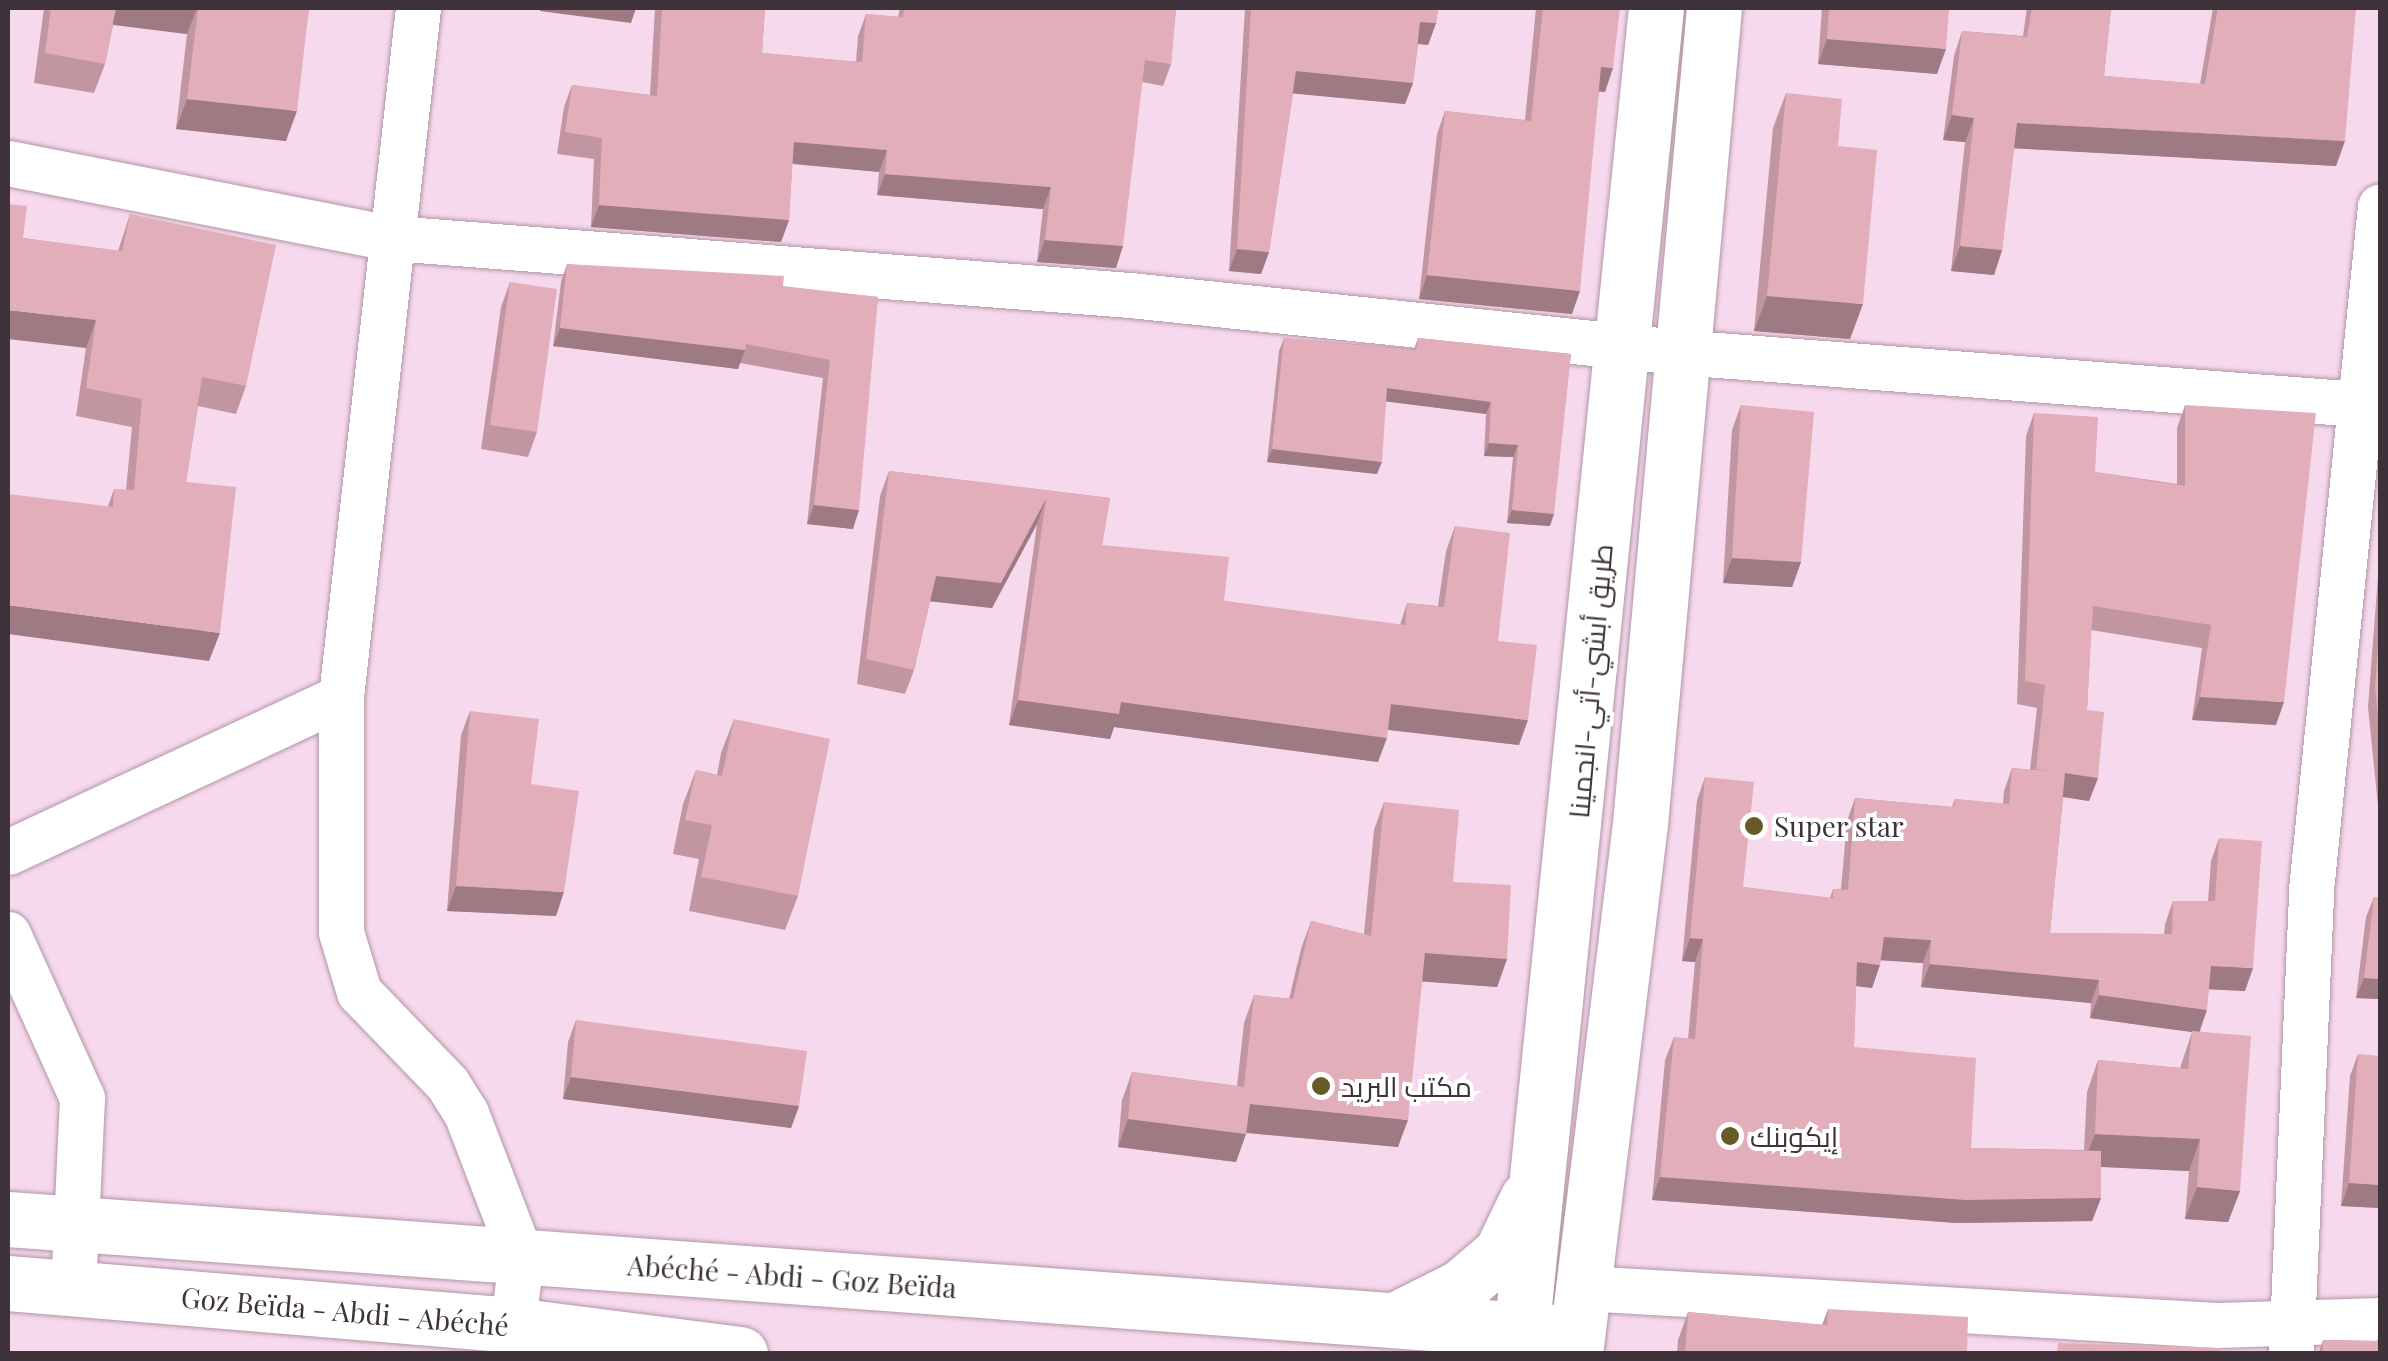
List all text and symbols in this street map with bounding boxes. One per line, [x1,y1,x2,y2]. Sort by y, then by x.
street label: طريق أبشي-أتي-انجمينا [1561,542,1619,820]
place label: Super star [1774,809,1904,843]
marker: Super star [1743,815,1765,837]
place label: مكتب البريد [1341,1069,1472,1103]
marker: مكتب البريد [1310,1075,1332,1097]
place label: إيكوبنك [1750,1119,1838,1153]
marker: إيكوبنك [1719,1125,1741,1147]
street label: Abéché - Abdi - Goz Beïda [626,1248,958,1304]
street label: Goz Beïda - Abdi - Abéché [179,1280,511,1342]

